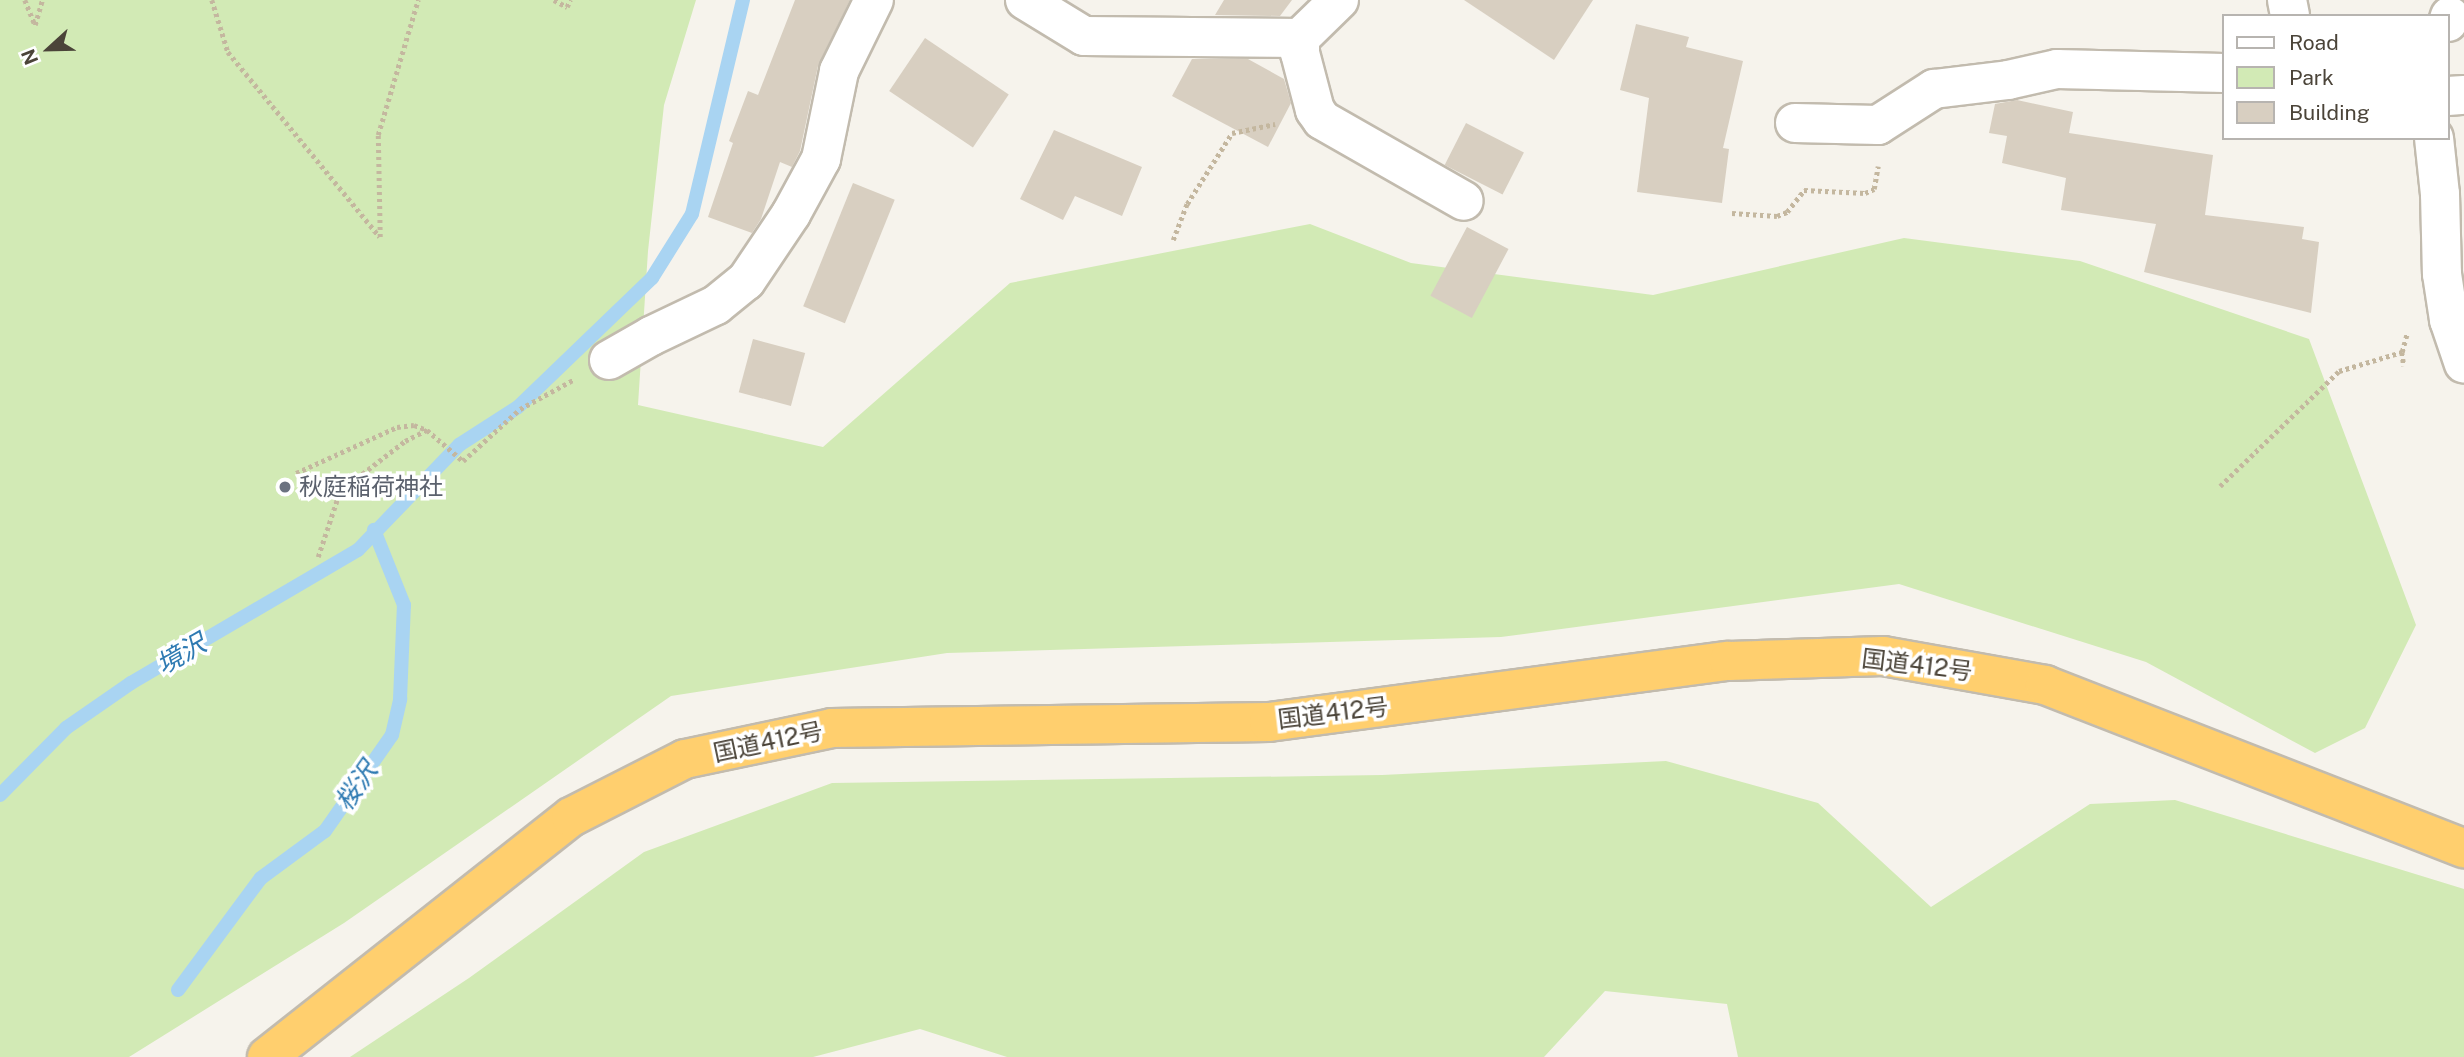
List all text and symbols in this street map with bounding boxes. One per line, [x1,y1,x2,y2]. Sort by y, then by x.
north arrow [14,14,84,84]
legend [2222,14,2450,140]
text: Road [2289,30,2339,55]
text: N [17,46,43,68]
text: Park [2289,65,2334,90]
text: Building [2289,100,2370,125]
place label: 秋庭稲荷神社 [299,473,443,501]
marker: 秋庭稲荷神社 [277,479,293,495]
water label: 境沢 [151,627,211,681]
street label: 国道412号 [1860,644,1974,686]
street label: 国道412号 [1276,692,1390,734]
street label: 国道412号 [711,716,825,768]
water label: 桜沢 [328,756,384,816]

